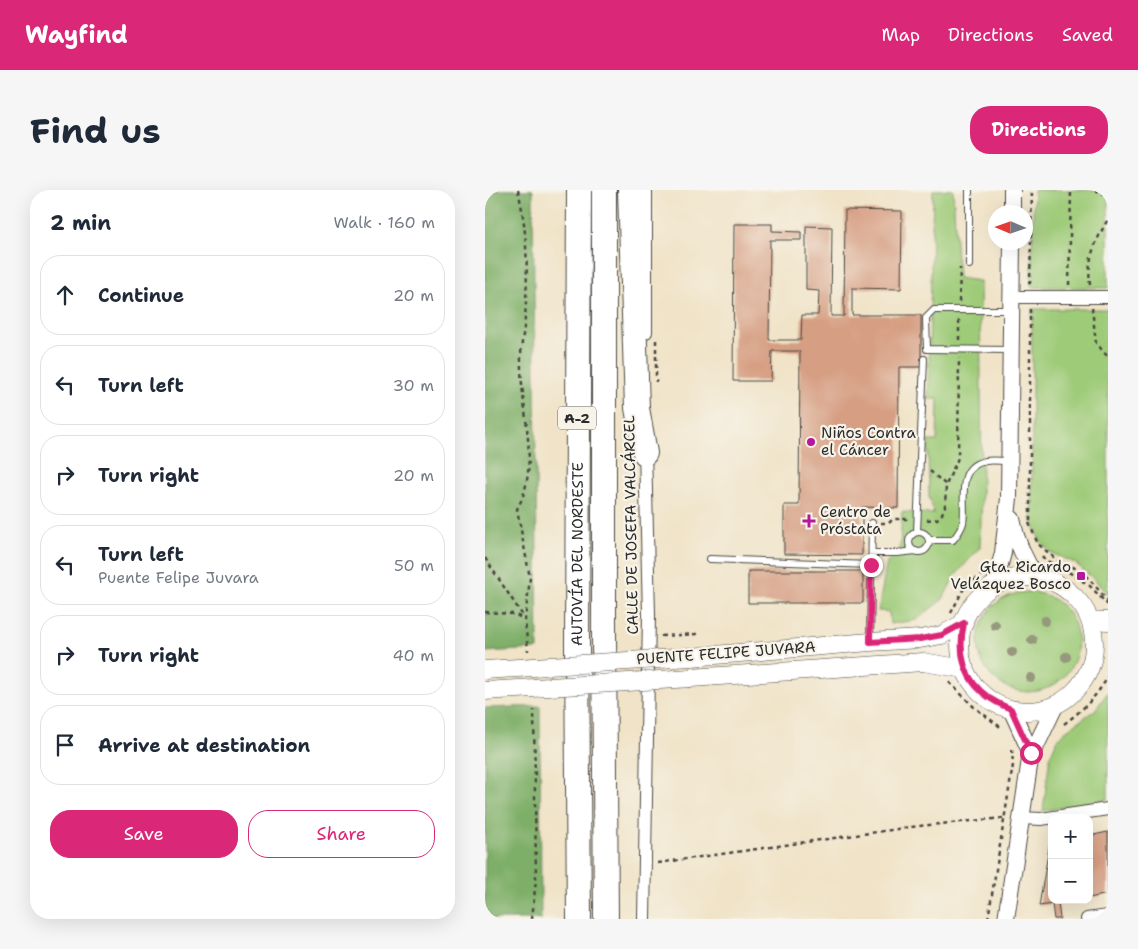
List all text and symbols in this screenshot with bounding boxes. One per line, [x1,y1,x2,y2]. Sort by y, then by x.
text: Wayfind [25,19,128,51]
text: Map [882,23,920,47]
text: Directions [948,23,1034,47]
text: Saved [1062,23,1113,47]
button: Directions [970,106,1108,154]
text: Find us [30,107,161,154]
north arrow [988,205,1033,250]
text: 2 min [50,209,111,237]
text: Walk · 160 m [334,212,435,233]
icon: ahead [51,281,79,309]
text: Continue [98,283,184,308]
text: 20 m [393,285,434,306]
icon: left [51,371,79,399]
text: Turn left [98,373,184,398]
text: 30 m [393,375,434,396]
road number: A-2 [558,407,596,430]
street label: CALLE DE JOSEFA VALCÁRCEL [618,415,643,635]
place label: Niños Contra el Cáncer [821,423,916,460]
marker: Niños Contra el Cáncer [805,436,817,448]
icon: right [51,461,79,489]
street label: AUTOVÍA DEL NORDESTE [566,462,588,646]
text: Turn right [98,463,199,488]
text: 20 m [393,465,434,486]
place label: Centro de Próstata [820,502,891,539]
marker: Centro de Próstata [802,514,816,528]
text: Turn left [98,542,184,567]
icon: left [51,551,79,579]
route end [860,554,883,577]
text: 50 m [394,555,434,576]
place label: Gta. Ricardo Velázquez Bosco [950,557,1071,594]
text: Puente Felipe Juvara [98,567,259,588]
marker: Gta. Ricardo Velázquez Bosco [1075,570,1087,582]
street label: PUENTE FELIPE JUVARA [636,637,816,669]
icon: right [51,641,79,669]
text: Turn right [98,643,199,668]
text: 40 m [392,645,434,666]
icon: arrive [51,731,79,759]
text: Arrive at destination [98,733,310,758]
route start [1020,742,1043,765]
button: Save [50,810,238,858]
button: Share [248,810,435,858]
map controls [1048,814,1093,904]
button: + [1048,814,1093,859]
button: − [1048,859,1093,904]

